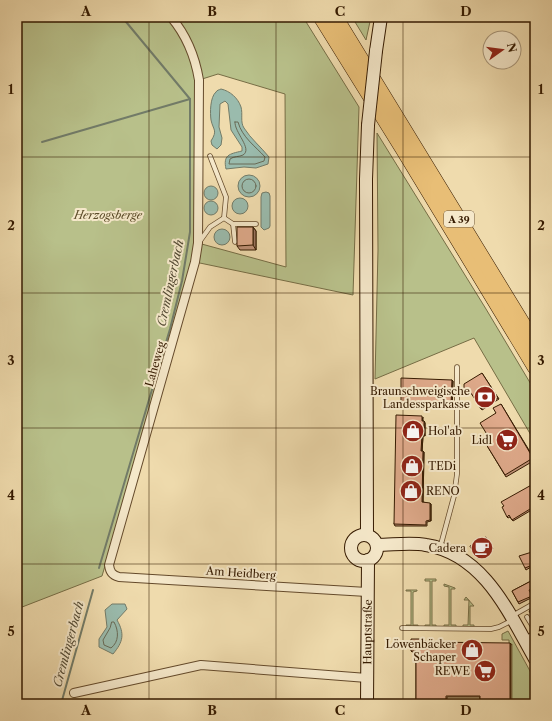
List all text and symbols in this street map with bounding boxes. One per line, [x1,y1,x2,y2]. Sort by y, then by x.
text: A [80,3,92,19]
text: B [207,3,217,19]
text: C [335,3,345,19]
text: D [460,3,472,19]
north arrow [482,30,522,70]
text: N [504,41,520,54]
text: 1 [8,81,14,97]
text: 1 [538,81,544,97]
park label: Herzogsberge [73,208,143,222]
road number: A 39 [444,211,474,227]
text: 2 [7,217,15,233]
text: 2 [537,217,545,233]
water label: Cremlingerbach [154,238,187,328]
street label: Laheweg [142,339,168,388]
text: 3 [7,352,15,368]
text: 3 [537,352,545,368]
place label: Braunschweigische Landessparkasse [370,384,470,411]
bank icon: Braunschweigische Landessparkasse [472,384,498,410]
shop icon: Hol'ab [400,418,426,444]
place label: Hol'ab [428,424,462,438]
supermarket icon: Lidl [494,427,520,453]
place label: Lidl [471,433,493,447]
shop icon: TEDi [399,453,425,479]
place label: TEDi [428,459,457,473]
shop icon: RENO [398,478,424,504]
place label: RENO [426,484,460,498]
text: 4 [7,487,15,503]
text: 4 [537,487,545,503]
cafe icon: Cadera [469,535,495,561]
place label: Cadera [428,541,466,555]
street label: Am Heidberg [205,564,277,582]
water label: Cremlingerbach [49,599,87,688]
street label: Hauptstraße [360,599,375,665]
text: 5 [7,623,15,639]
text: 5 [537,623,545,639]
place label: Löwenbäcker Schaper [386,637,456,664]
shop icon: Löwenbäcker Schaper [459,637,485,663]
supermarket icon: REWE [472,658,498,684]
place label: REWE [435,664,470,678]
text: A [80,702,92,718]
text: B [207,702,217,718]
text: C [335,702,345,718]
text: D [460,702,472,718]

